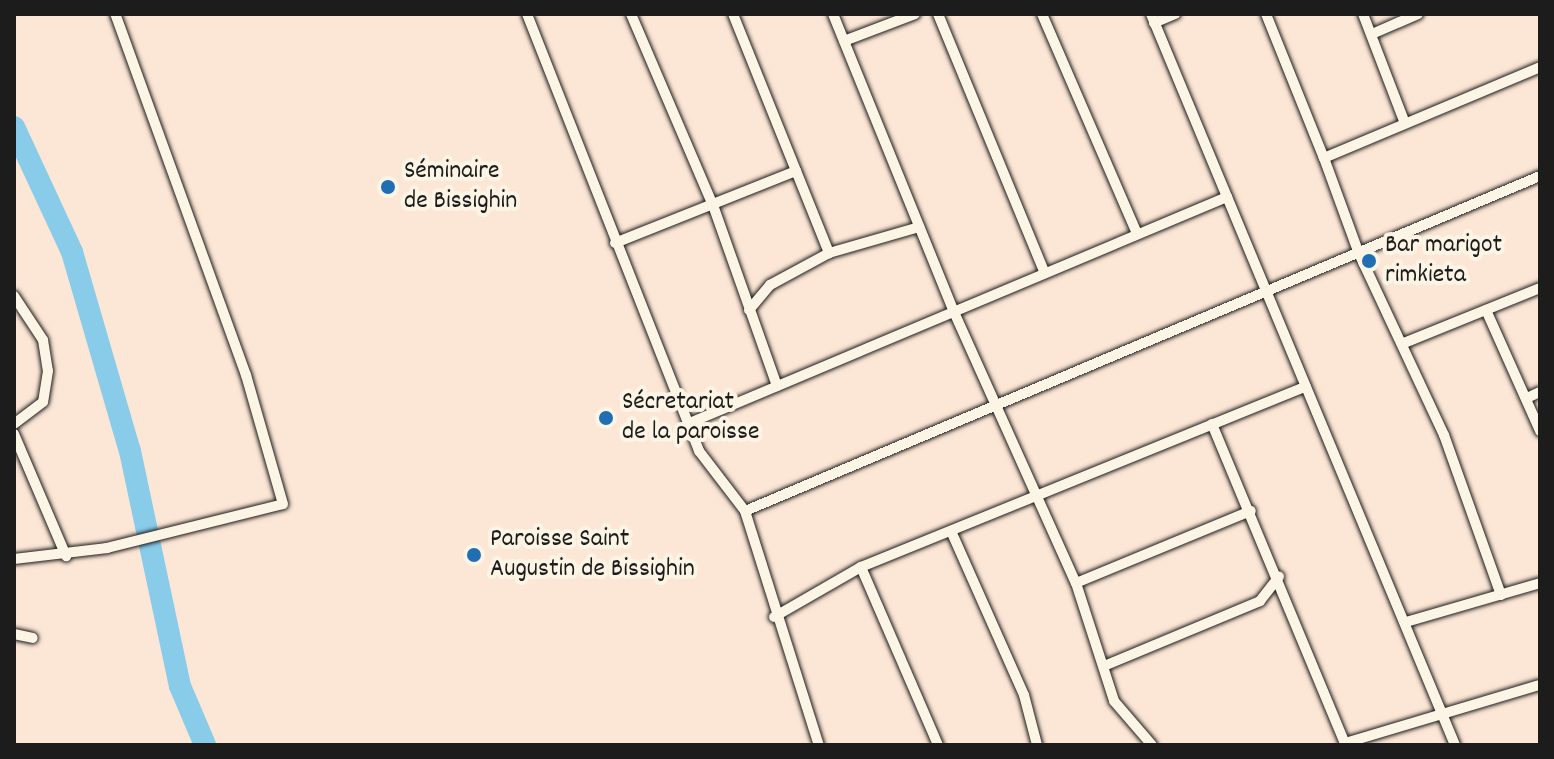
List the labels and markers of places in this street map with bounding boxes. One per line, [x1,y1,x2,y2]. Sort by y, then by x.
place label: Séminaire de Bissighin [404,156,517,218]
marker: Séminaire de Bissighin [379,178,397,196]
place label: Bar marigot rimkieta [1385,230,1502,292]
marker: Bar marigot rimkieta [1360,252,1378,270]
place label: Sécretariat de la paroisse [622,387,759,448]
marker: Sécretariat de la paroisse [597,409,615,427]
place label: Paroisse Saint Augustin de Bissighin [490,524,695,586]
marker: Paroisse Saint Augustin de Bissighin [465,546,483,564]

